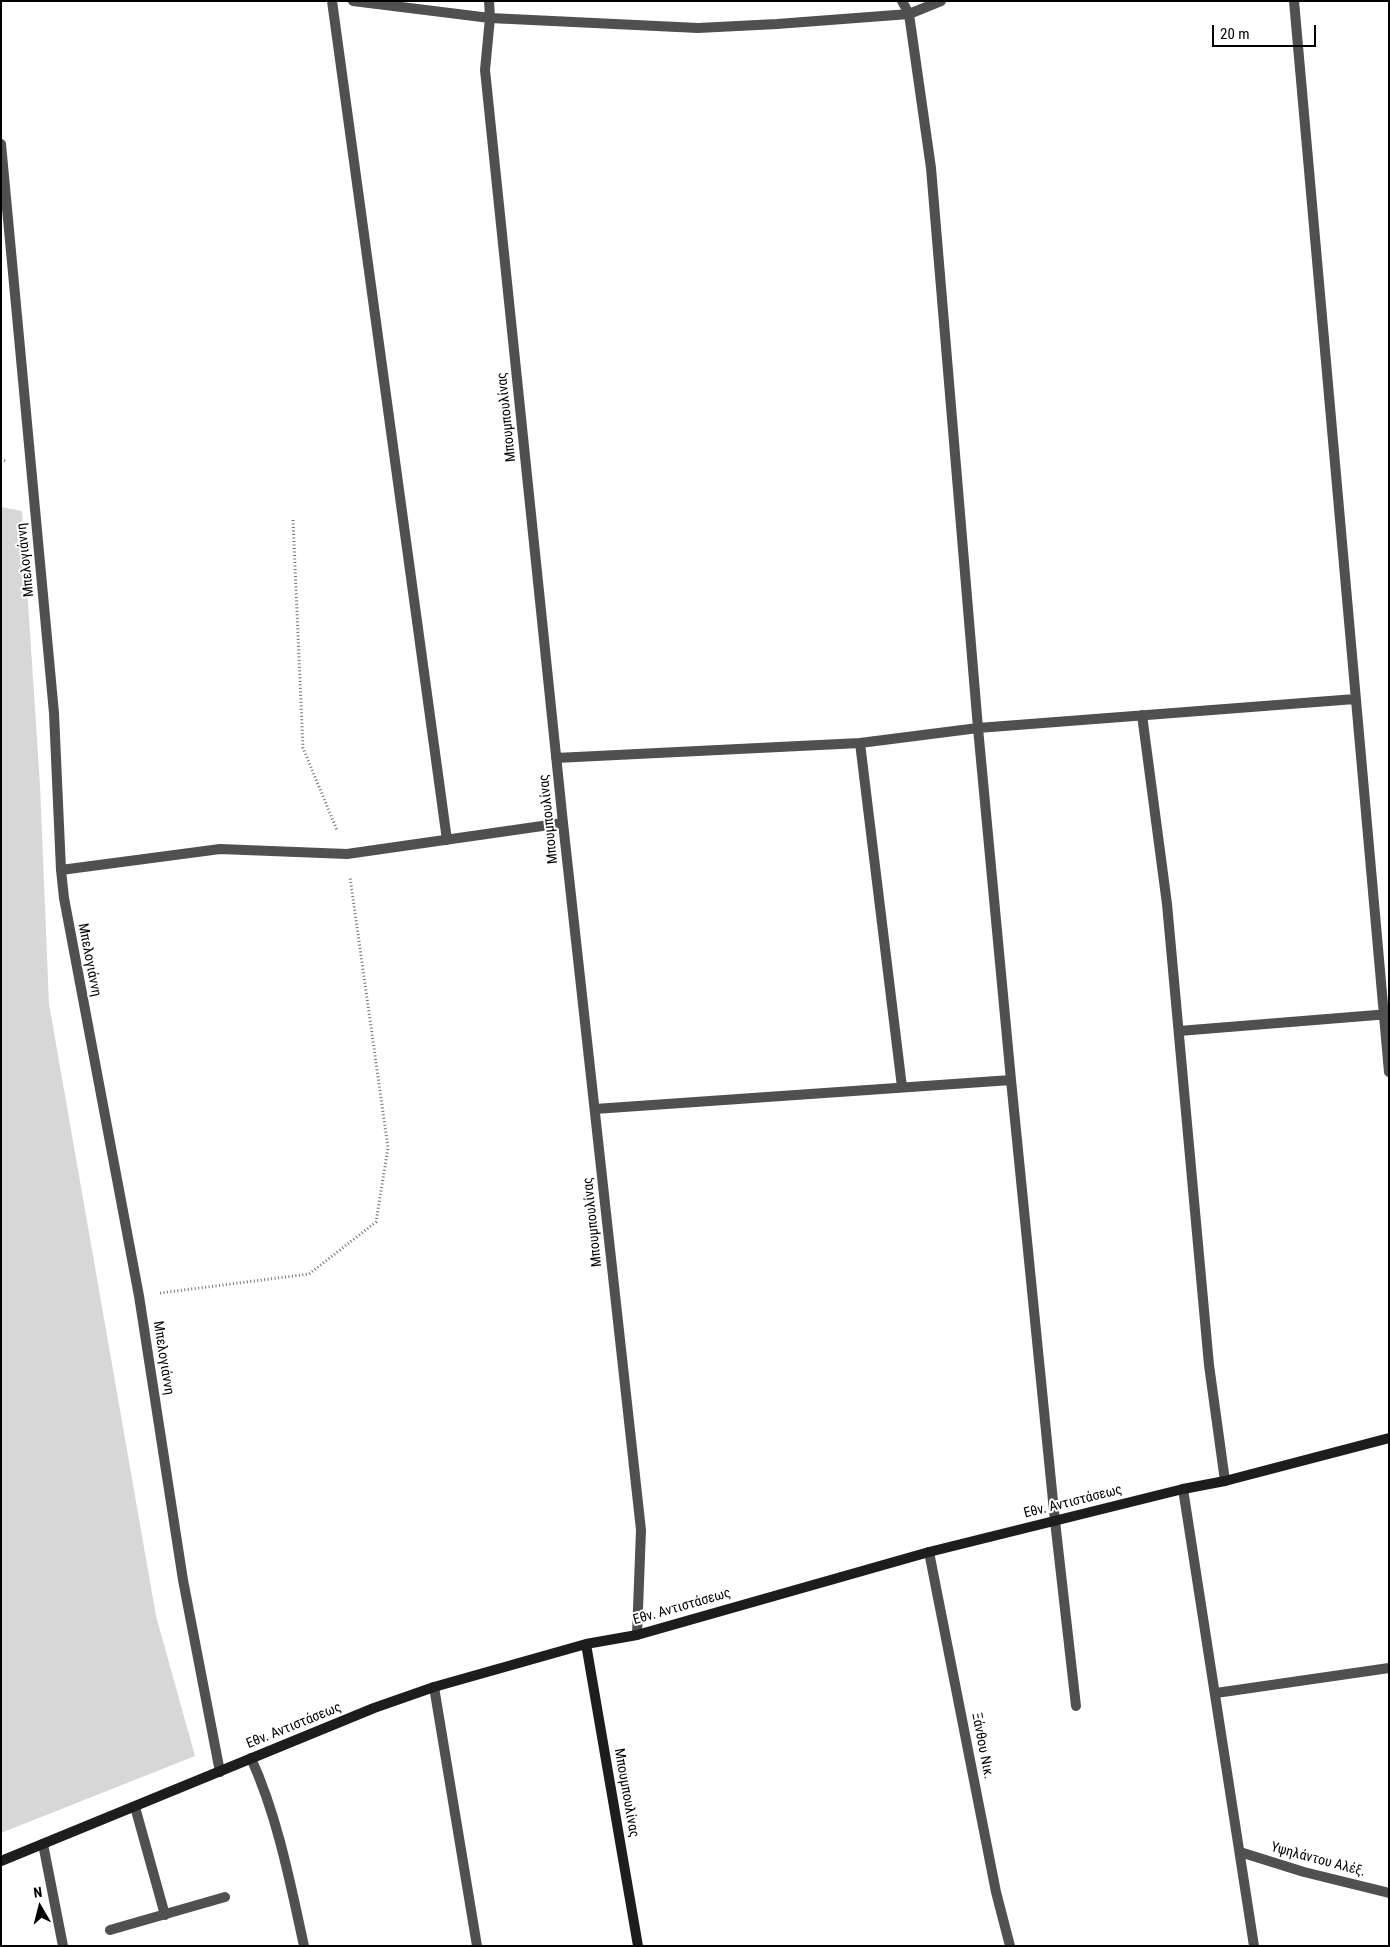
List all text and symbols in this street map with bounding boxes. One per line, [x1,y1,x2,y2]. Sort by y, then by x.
scale bar [1215,15,1319,47]
text: 20 m [1220,25,1250,43]
street label: Μπουμπουλίνας [494,371,520,463]
street label: Μπελογιάννη [14,522,38,598]
street label: Μπουμπουλίνας [536,773,562,865]
street label: Μπελογιάννη [74,922,104,998]
street label: Μπουμπουλίνας [580,1176,606,1268]
street label: Μπελογιάννη [149,1320,177,1396]
street label: Εθν. Αντιστάσεως [1022,1482,1124,1522]
street label: Εθν. Αντιστάσεως [631,1585,733,1629]
street label: Εθν. Αντιστάσεως [244,1699,344,1753]
street label: Ξάνθου Νικ. [967,1711,997,1781]
street label: Μπουμπουλίνας [610,1747,642,1839]
street label: Υψηλάντου Αλέξ. [1269,1839,1367,1881]
north arrow [15,1882,65,1932]
text: N [33,1884,43,1901]

